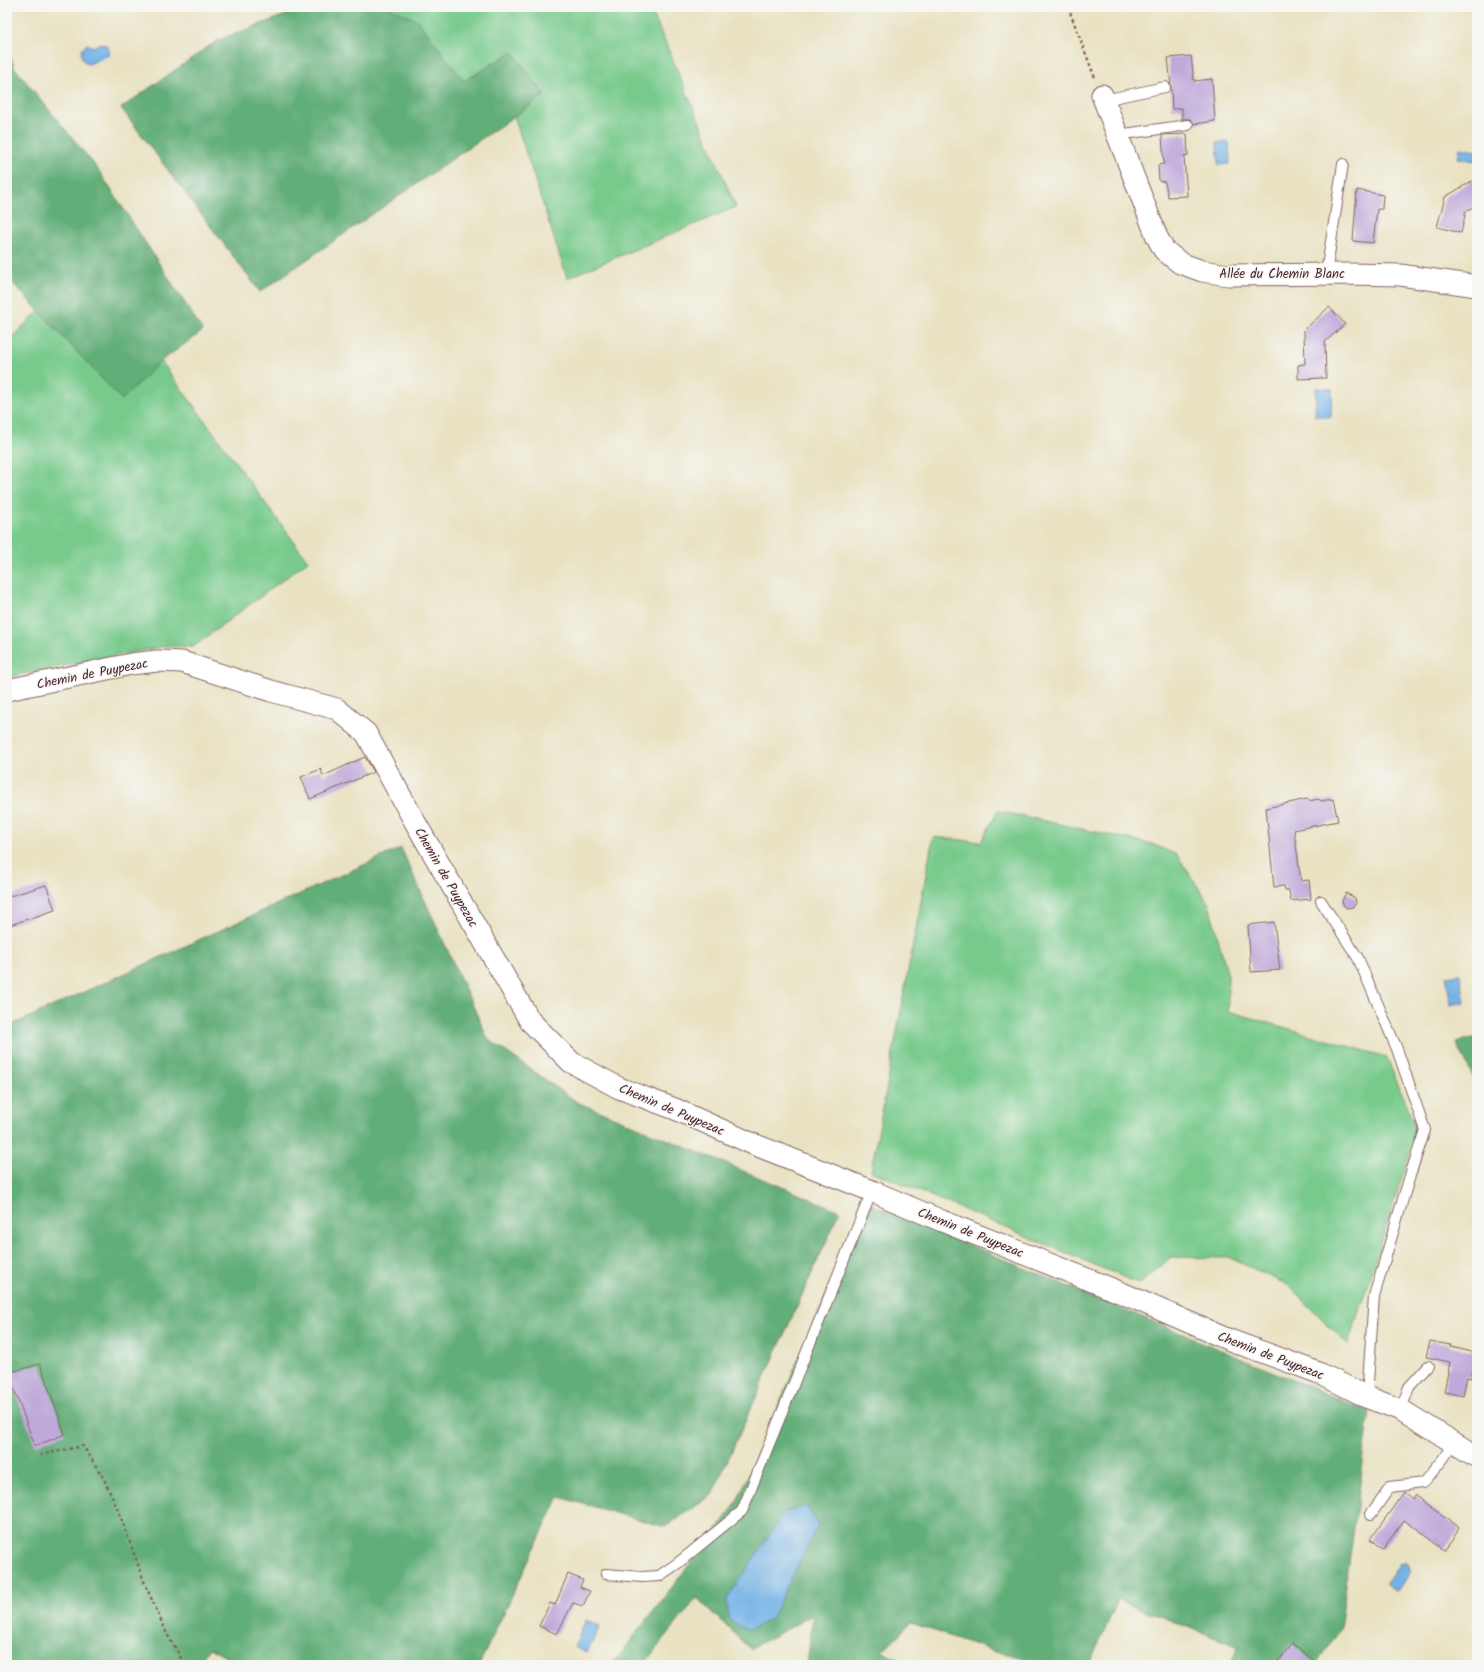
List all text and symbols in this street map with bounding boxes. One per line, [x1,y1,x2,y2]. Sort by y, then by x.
street label: Allée du Chemin Blanc [1219,264,1345,285]
street label: Chemin de Puypezac [35,653,150,696]
street label: Chemin de Puypezac [408,824,483,932]
street label: Chemin de Puypezac [615,1079,728,1142]
street label: Chemin de Puypezac [914,1203,1027,1264]
street label: Chemin de Puypezac [1214,1326,1327,1386]

